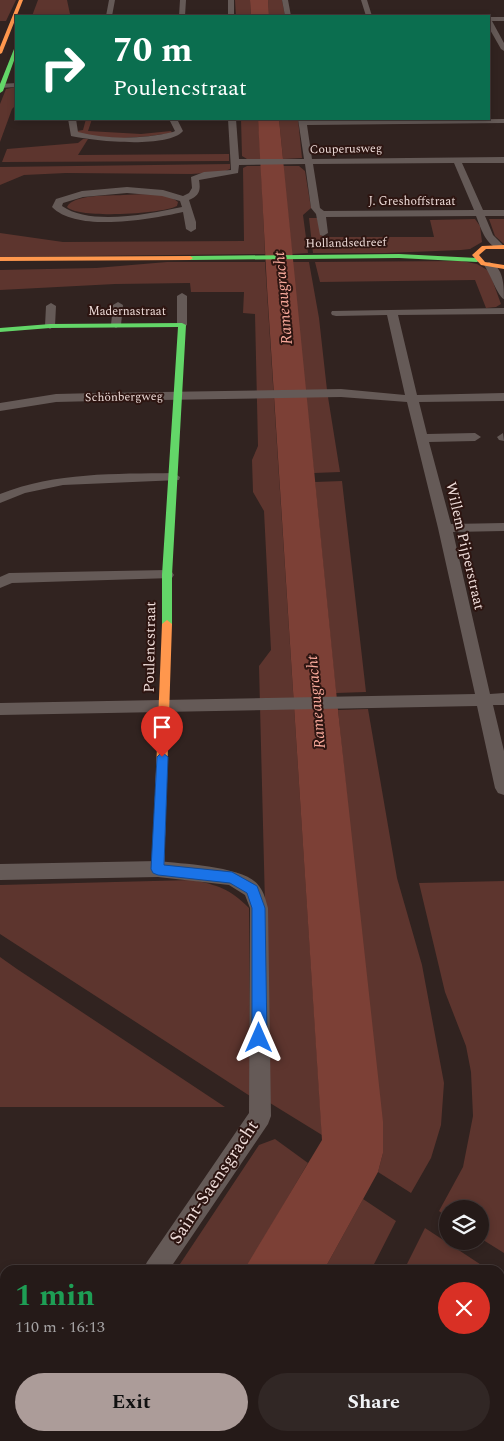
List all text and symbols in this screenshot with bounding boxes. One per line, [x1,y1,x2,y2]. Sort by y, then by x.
text: 70 m [113,24,193,77]
icon: right [30,35,95,100]
text: Poulencstraat [113,72,247,105]
street label: Couperusweg [309,139,383,159]
street label: J. Greshoffstraat [368,192,456,211]
street label: Hollandsedreef [305,233,388,253]
water label: Rameaugracht [267,249,299,346]
street label: Madernastraat [88,302,166,321]
street label: Schönbergweg [85,387,163,407]
street label: Willem Pijperstraat [439,480,491,612]
street label: Poulencstraat [138,601,162,693]
water label: Rameaugracht [300,653,332,750]
pin [141,706,183,757]
icon: arrive [148,713,176,741]
position arrow [232,1011,284,1063]
street label: Saint-Saensgracht [162,1115,266,1249]
map controls [439,1200,489,1250]
button: layers [439,1200,489,1250]
text: 1 min [15,1273,95,1319]
button: close [438,1282,490,1334]
text: 110 m · 16:13 [15,1315,105,1339]
button: Exit [15,1373,248,1431]
button: Share [258,1373,490,1431]

